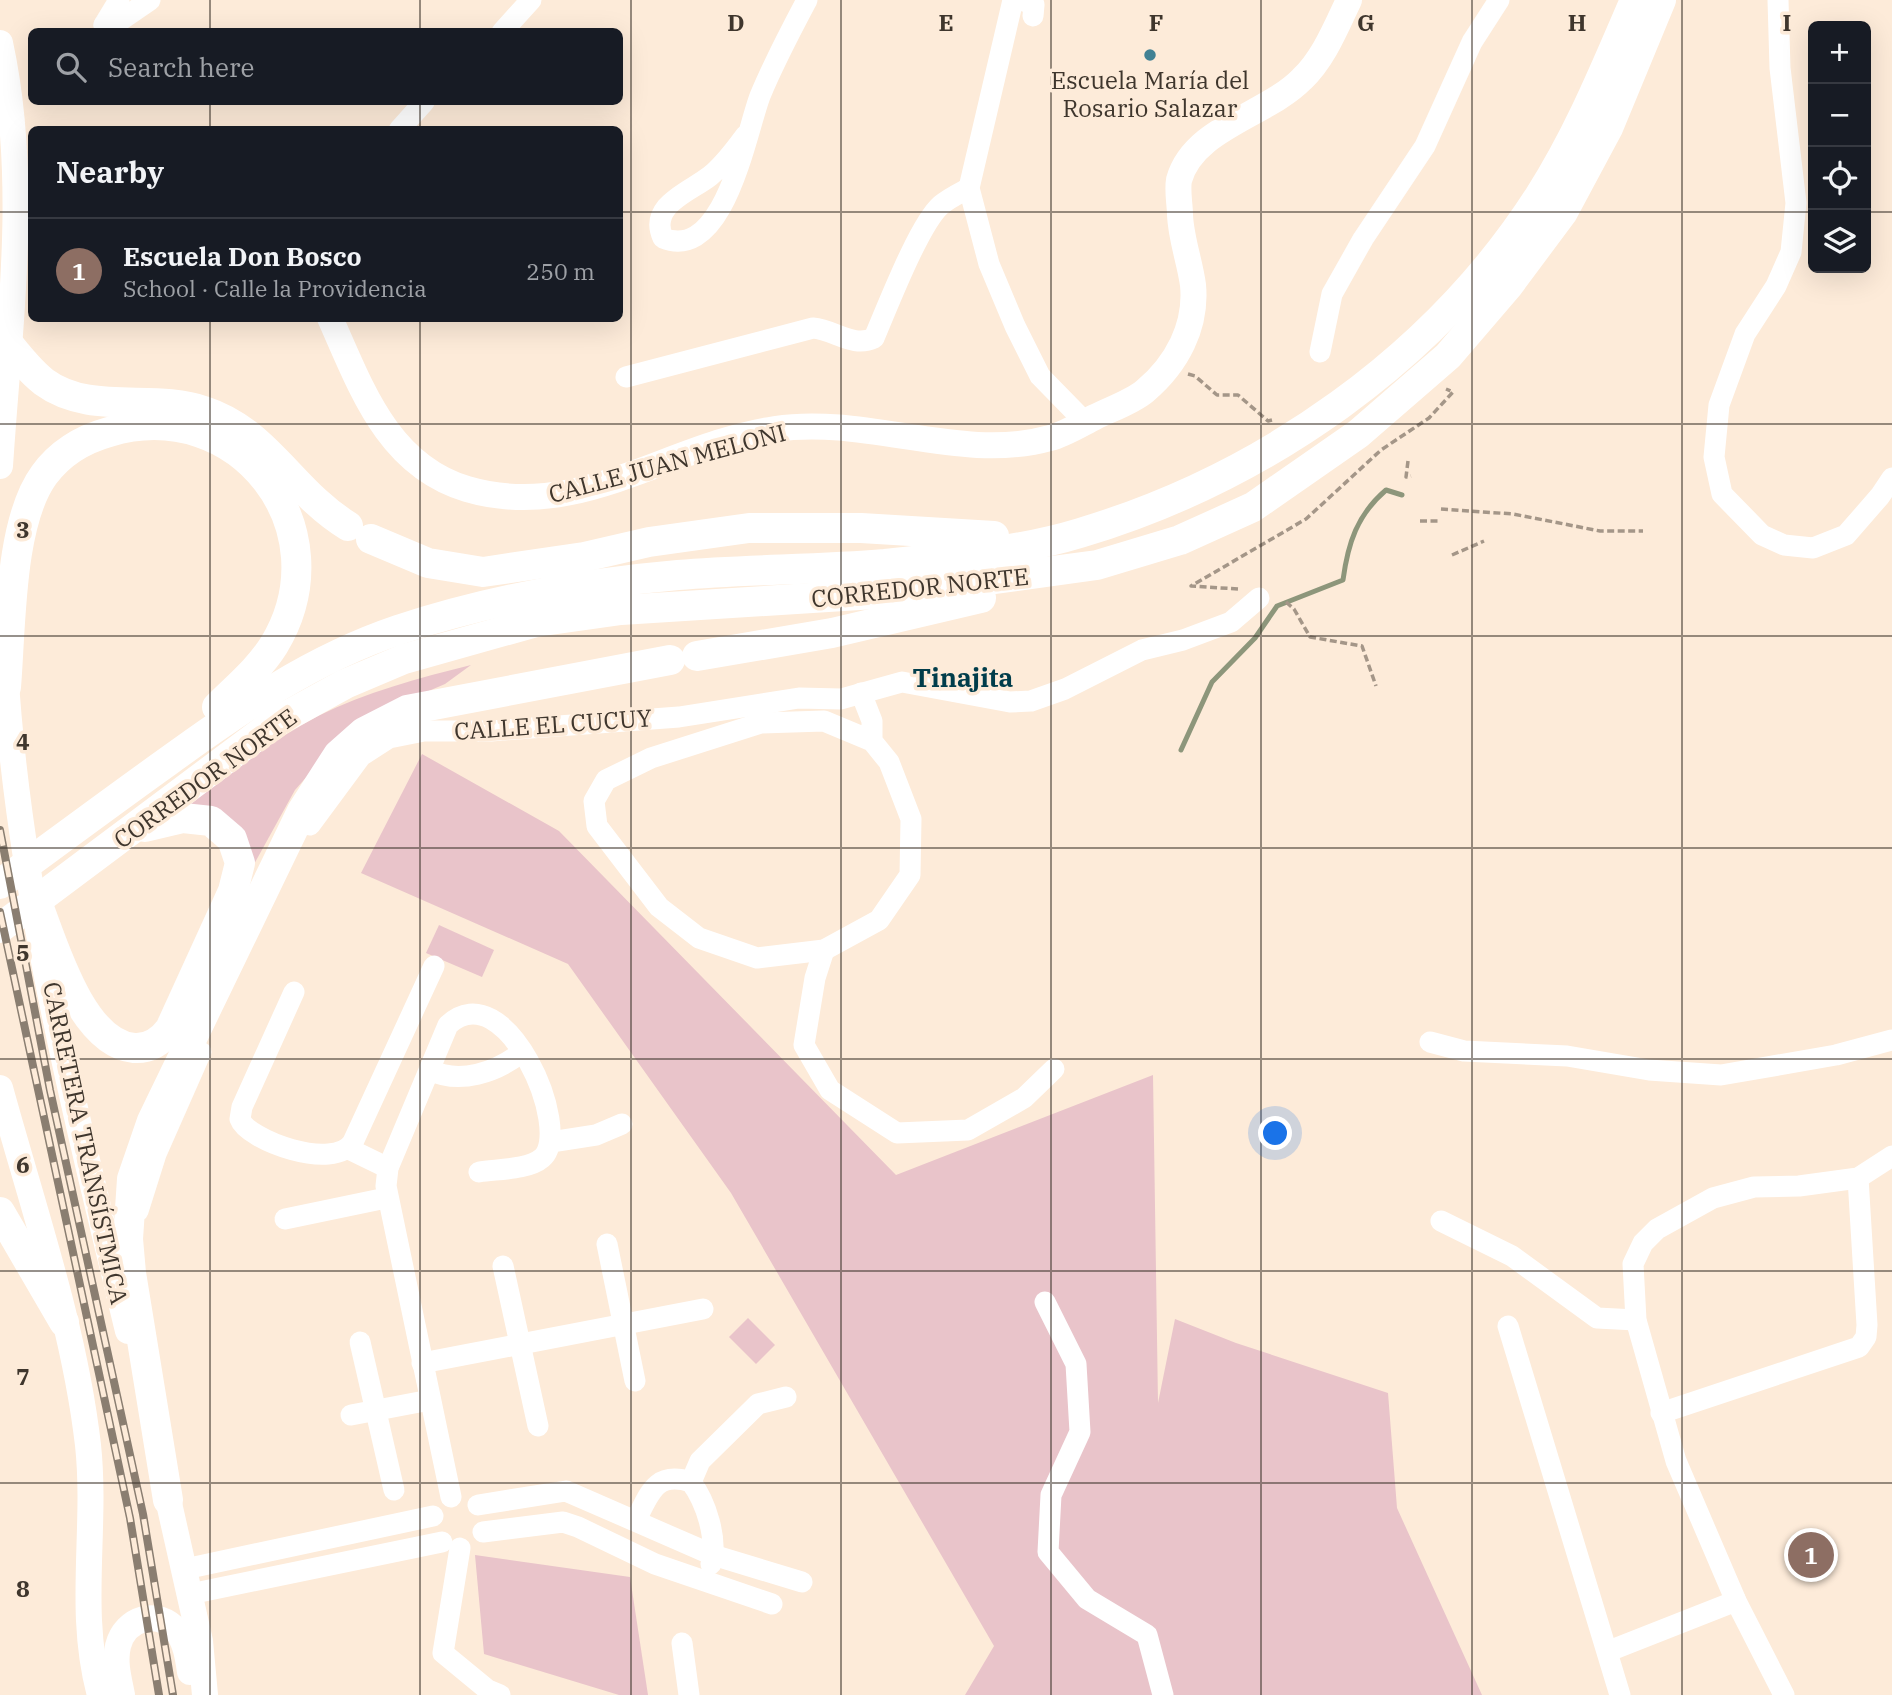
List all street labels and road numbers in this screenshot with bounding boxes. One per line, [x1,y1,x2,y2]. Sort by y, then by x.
street label: CALLE JUAN MELONI [545,416,789,510]
street label: CORREDOR NORTE [810,560,1030,614]
street label: CORREDOR NORTE [107,701,303,855]
street label: CALLE EL CUCUY [453,701,653,747]
street label: CARRETERA TRANSÍSTMICA [36,979,136,1308]

